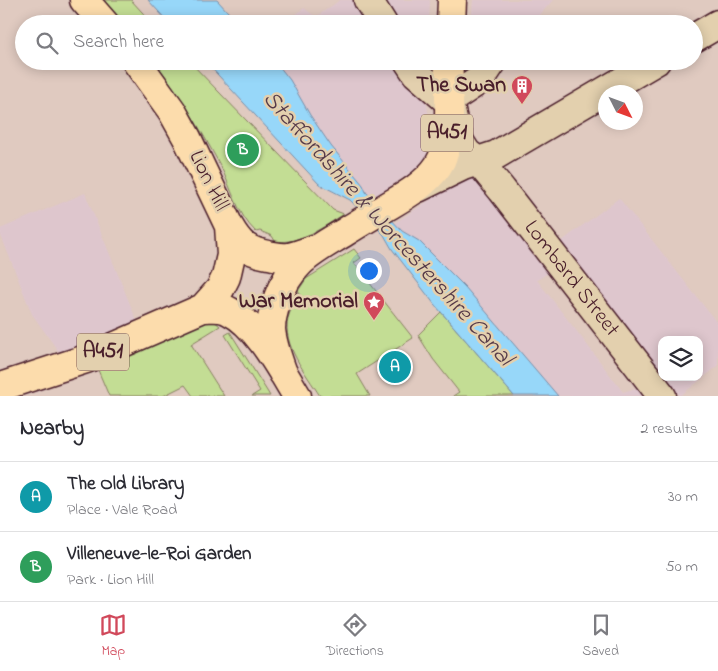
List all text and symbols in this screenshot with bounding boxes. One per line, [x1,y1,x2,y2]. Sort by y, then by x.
search box [15,15,703,70]
icon: search [33,29,61,57]
text: Search here [73,29,164,56]
place label: The Swan [416,70,506,102]
building icon: The Swan [510,74,534,105]
water label: Staffordshire & Worcestershire Canal [253,83,523,377]
north arrow [598,85,643,130]
road number: A451 [421,115,473,152]
pin: B [227,131,259,169]
street label: Lion Hill [180,145,236,217]
street label: Lombard Street [515,214,627,345]
your location [356,258,382,284]
place label: War Memorial [239,286,358,318]
place icon: War Memorial [362,290,386,321]
road number: A451 [77,334,129,371]
map controls [658,336,703,381]
button: layers [658,336,703,381]
pin: A [379,348,411,386]
text: Nearby [20,414,84,444]
text: 2 results [640,417,698,441]
text: The Old Library [67,471,184,498]
text: A [31,485,41,509]
text: 30 m [668,485,698,509]
text: Place · Vale Road [67,498,177,522]
text: Villeneuve-le-Roi Garden [67,541,251,568]
text: B [31,555,41,579]
text: 50 m [666,555,698,579]
text: Park · Lion Hill [67,568,154,592]
tab: Map [99,611,127,662]
tab: Directions [326,611,384,662]
tab: Saved [582,611,619,662]

